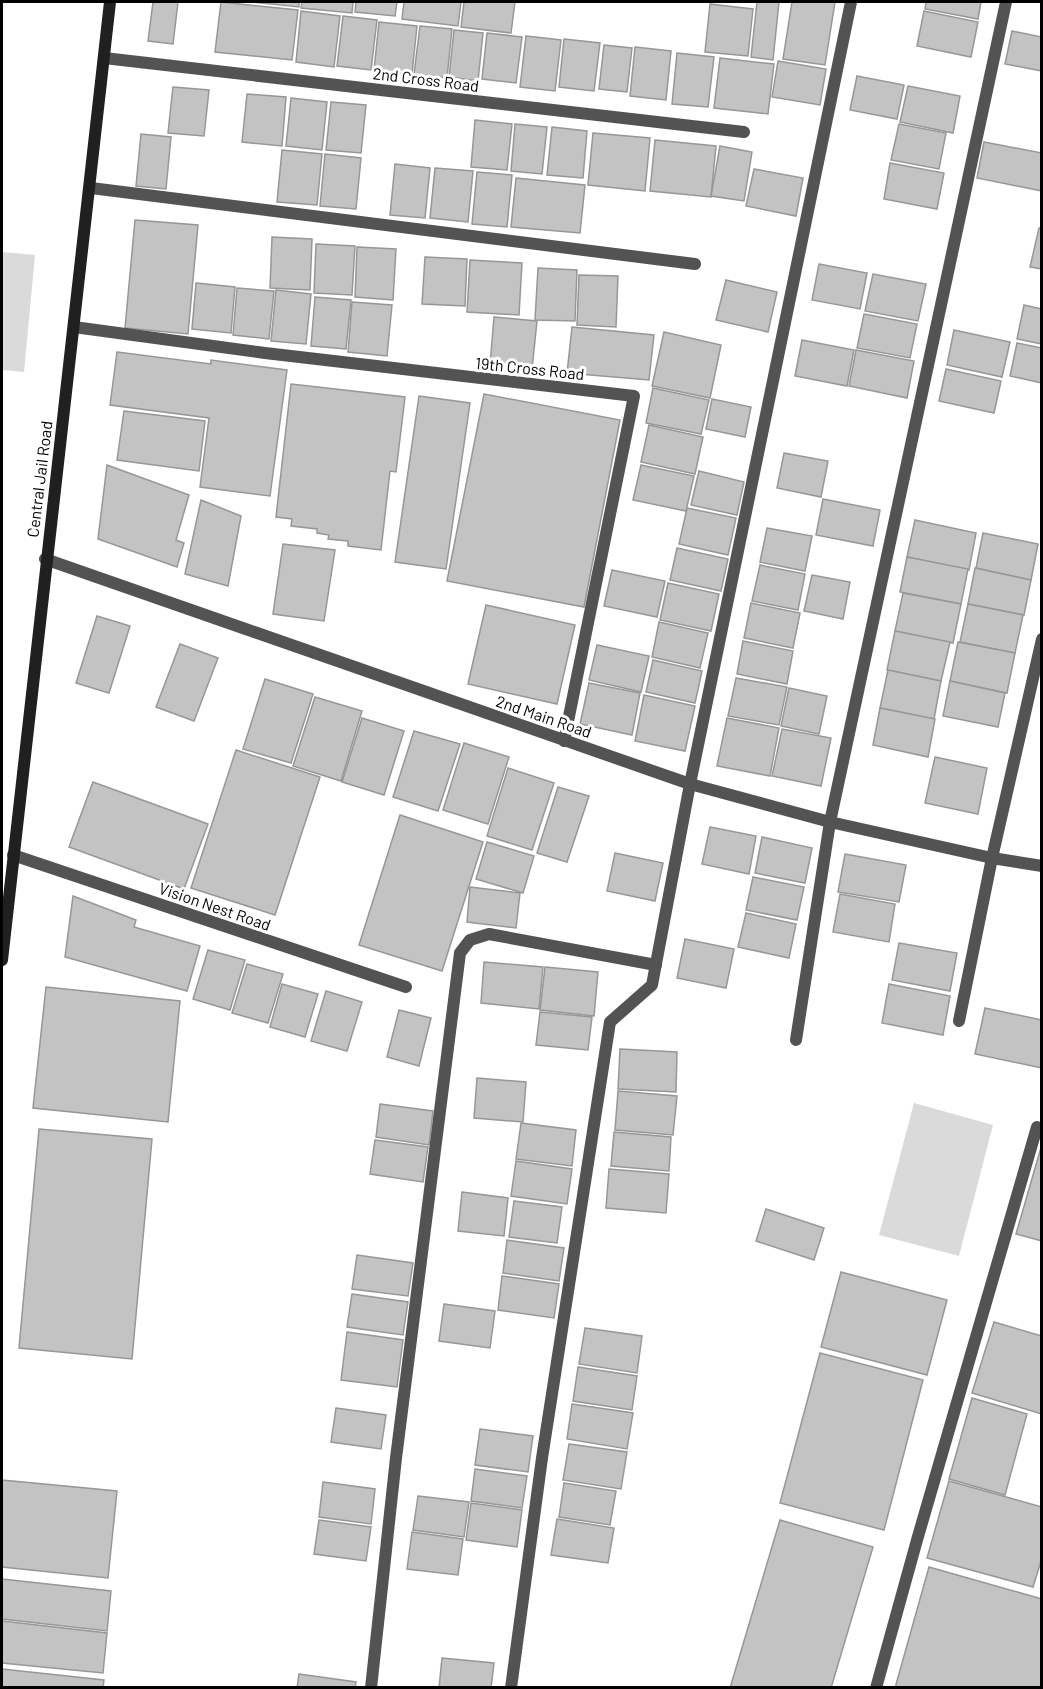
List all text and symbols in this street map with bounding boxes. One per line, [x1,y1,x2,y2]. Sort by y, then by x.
street label: 2nd Cross Road [372,63,480,95]
street label: 19th Cross Road [475,353,585,383]
street label: Central Jail Road [22,420,56,538]
street label: 2nd Main Road [494,691,594,741]
street label: Vision Nest Road [157,878,273,934]

